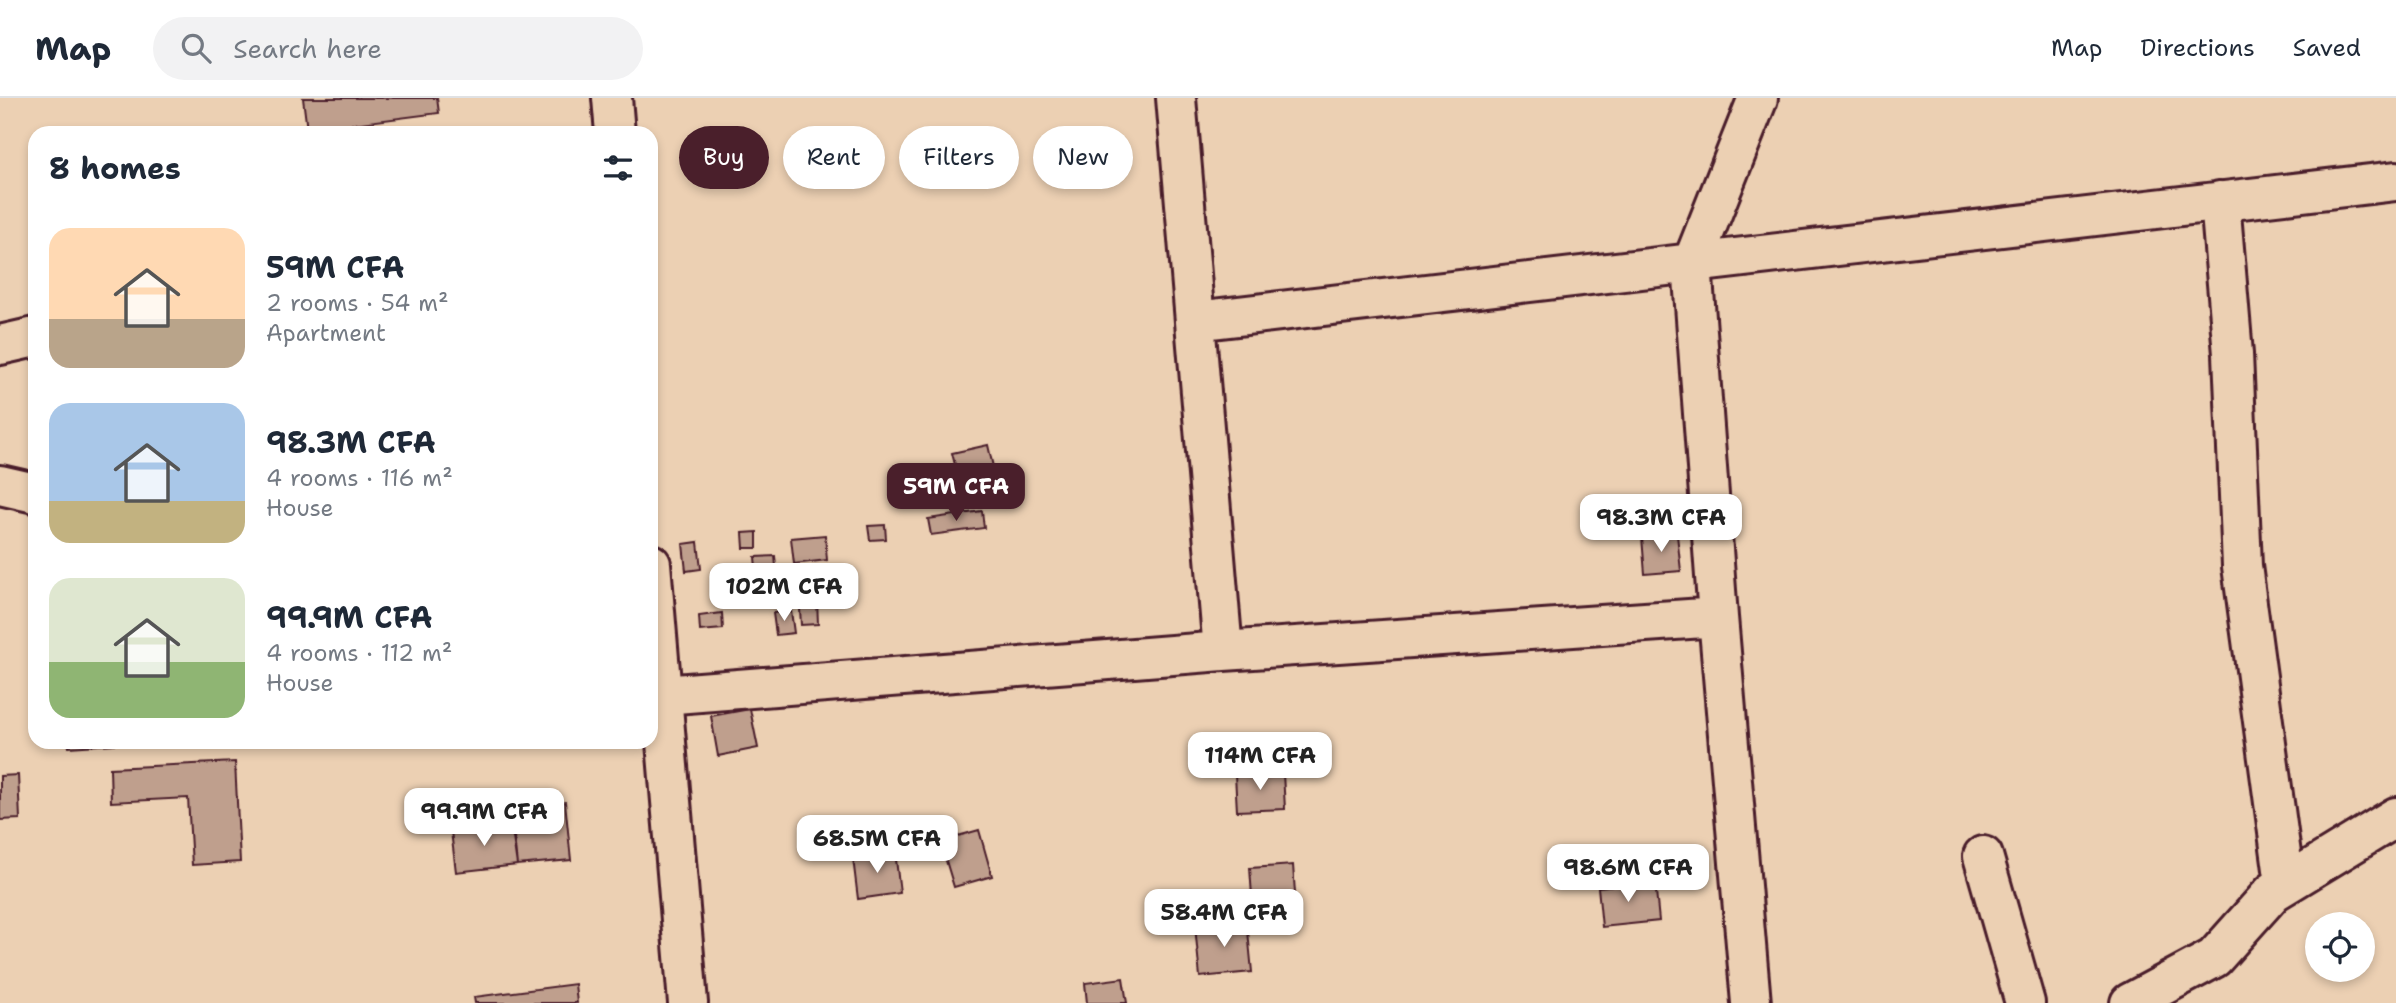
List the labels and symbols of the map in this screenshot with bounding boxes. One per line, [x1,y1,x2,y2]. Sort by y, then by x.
pin: 59M CFA [891,464,1021,523]
pin: 98.3M CFA [1581,494,1741,554]
pin: 102M CFA [712,564,856,623]
pin: 114M CFA [1188,732,1332,792]
pin: 99.9M CFA [404,788,564,848]
pin: 68.5M CFA [797,816,957,875]
pin: 98.6M CFA [1548,844,1708,904]
pin: 58.4M CFA [1144,890,1304,949]

